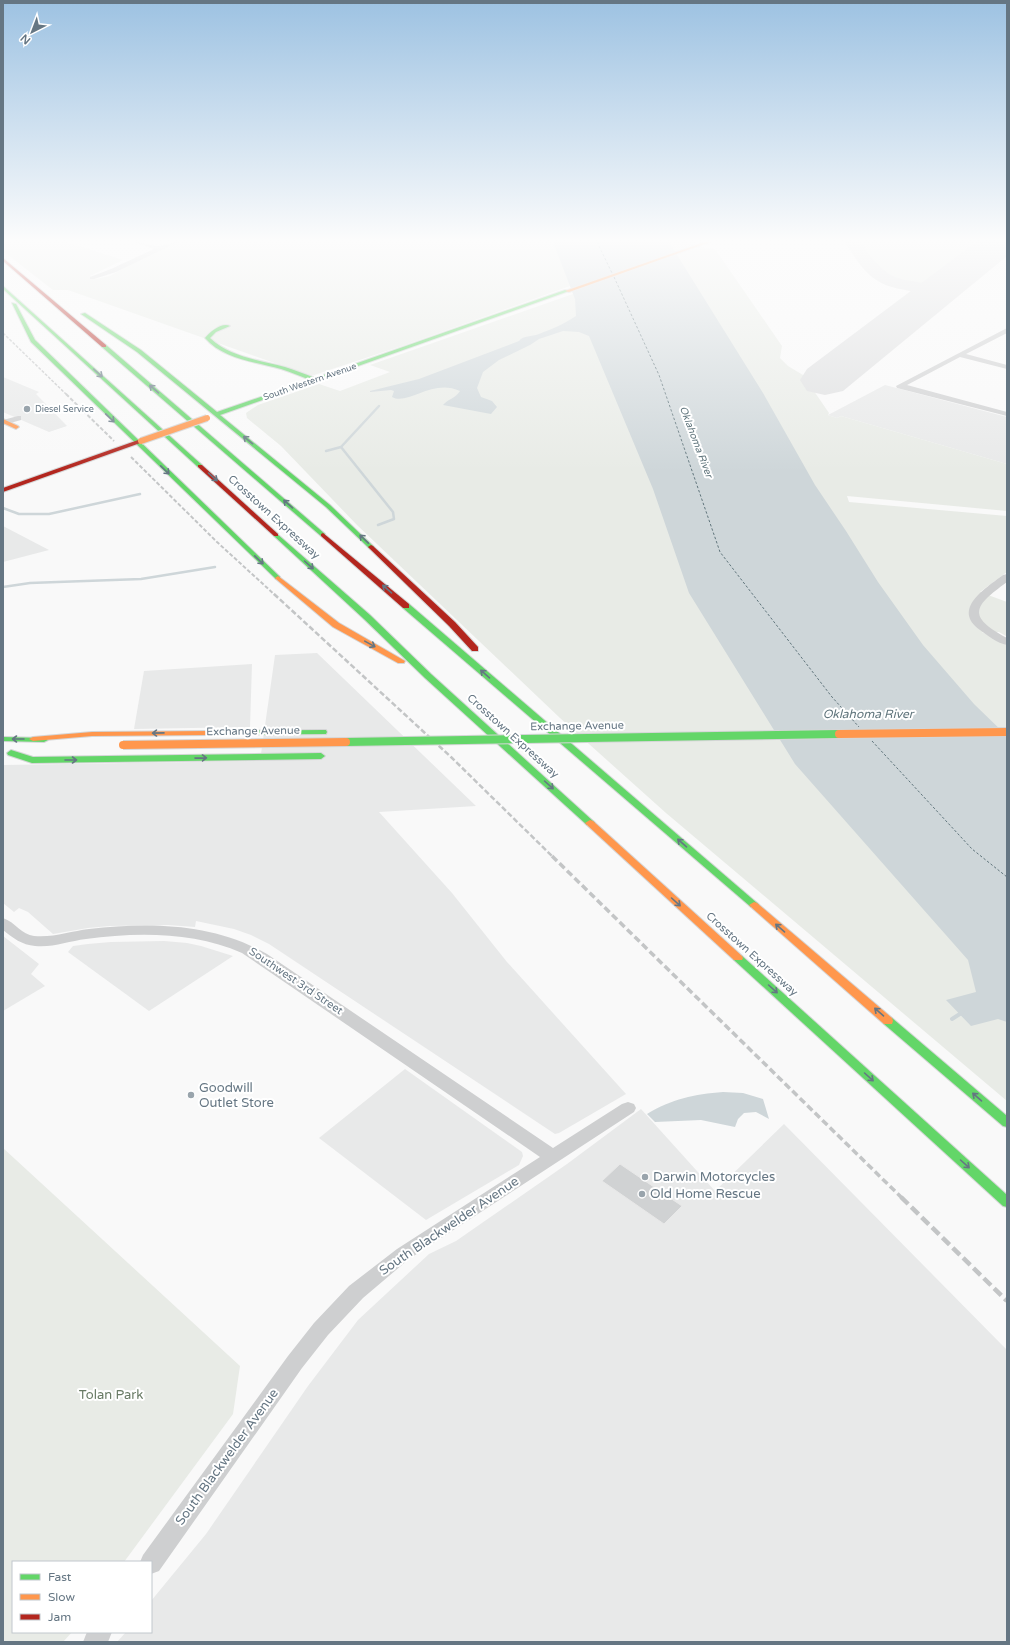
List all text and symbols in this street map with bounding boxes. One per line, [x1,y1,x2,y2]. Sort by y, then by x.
north arrow [12,12,52,52]
text: N [18,31,33,47]
street label: South Western Avenue [262,361,358,403]
one-way arrow [93,368,103,378]
one-way arrow [148,384,159,393]
marker: Diesel Service [22,404,32,414]
place label: Diesel Service [35,404,94,415]
water label: Oklahoma River [677,405,716,480]
one-way arrow [105,413,116,422]
one-way arrow [242,435,253,444]
one-way arrow [160,465,170,475]
street label: Crosstown Expressway [225,472,323,562]
one-way arrow [207,473,218,482]
one-way arrow [283,500,293,509]
one-way arrow [359,534,369,543]
one-way arrow [254,555,264,564]
one-way arrow [304,560,314,569]
one-way arrow [382,585,392,594]
one-way arrow [364,641,376,648]
one-way arrow [480,669,490,679]
street label: Crosstown Expressway [464,691,562,781]
water label: Oklahoma River [823,707,915,721]
street label: Exchange Avenue [530,719,624,733]
street label: Exchange Avenue [206,724,300,738]
one-way arrow [152,729,165,737]
one-way arrow [12,735,25,743]
one-way arrow [194,754,207,762]
one-way arrow [64,756,77,764]
one-way arrow [544,781,554,790]
one-way arrow [677,839,687,848]
one-way arrow [671,897,682,906]
street label: Crosstown Expressway [703,909,801,999]
one-way arrow [775,923,786,932]
street label: Southwest 3rd Street [247,945,345,1017]
one-way arrow [767,984,777,993]
one-way arrow [874,1008,884,1017]
one-way arrow [864,1072,874,1081]
place label: Goodwill Outlet Store [199,1080,274,1111]
marker: Goodwill Outlet Store [186,1090,196,1100]
one-way arrow [972,1093,983,1102]
one-way arrow [960,1159,970,1169]
place label: Darwin Motorcycles [653,1169,775,1185]
marker: Darwin Motorcycles [640,1172,650,1182]
street label: South Blackwelder Avenue [376,1173,522,1279]
place label: Old Home Rescue [650,1186,761,1202]
marker: Old Home Rescue [637,1189,647,1199]
street label: South Blackwelder Avenue [172,1386,282,1528]
park label: Tolan Park [79,1387,143,1403]
legend [12,1561,152,1633]
text: Fast [48,1570,72,1584]
text: Slow [48,1590,75,1604]
text: Jam [48,1610,71,1624]

